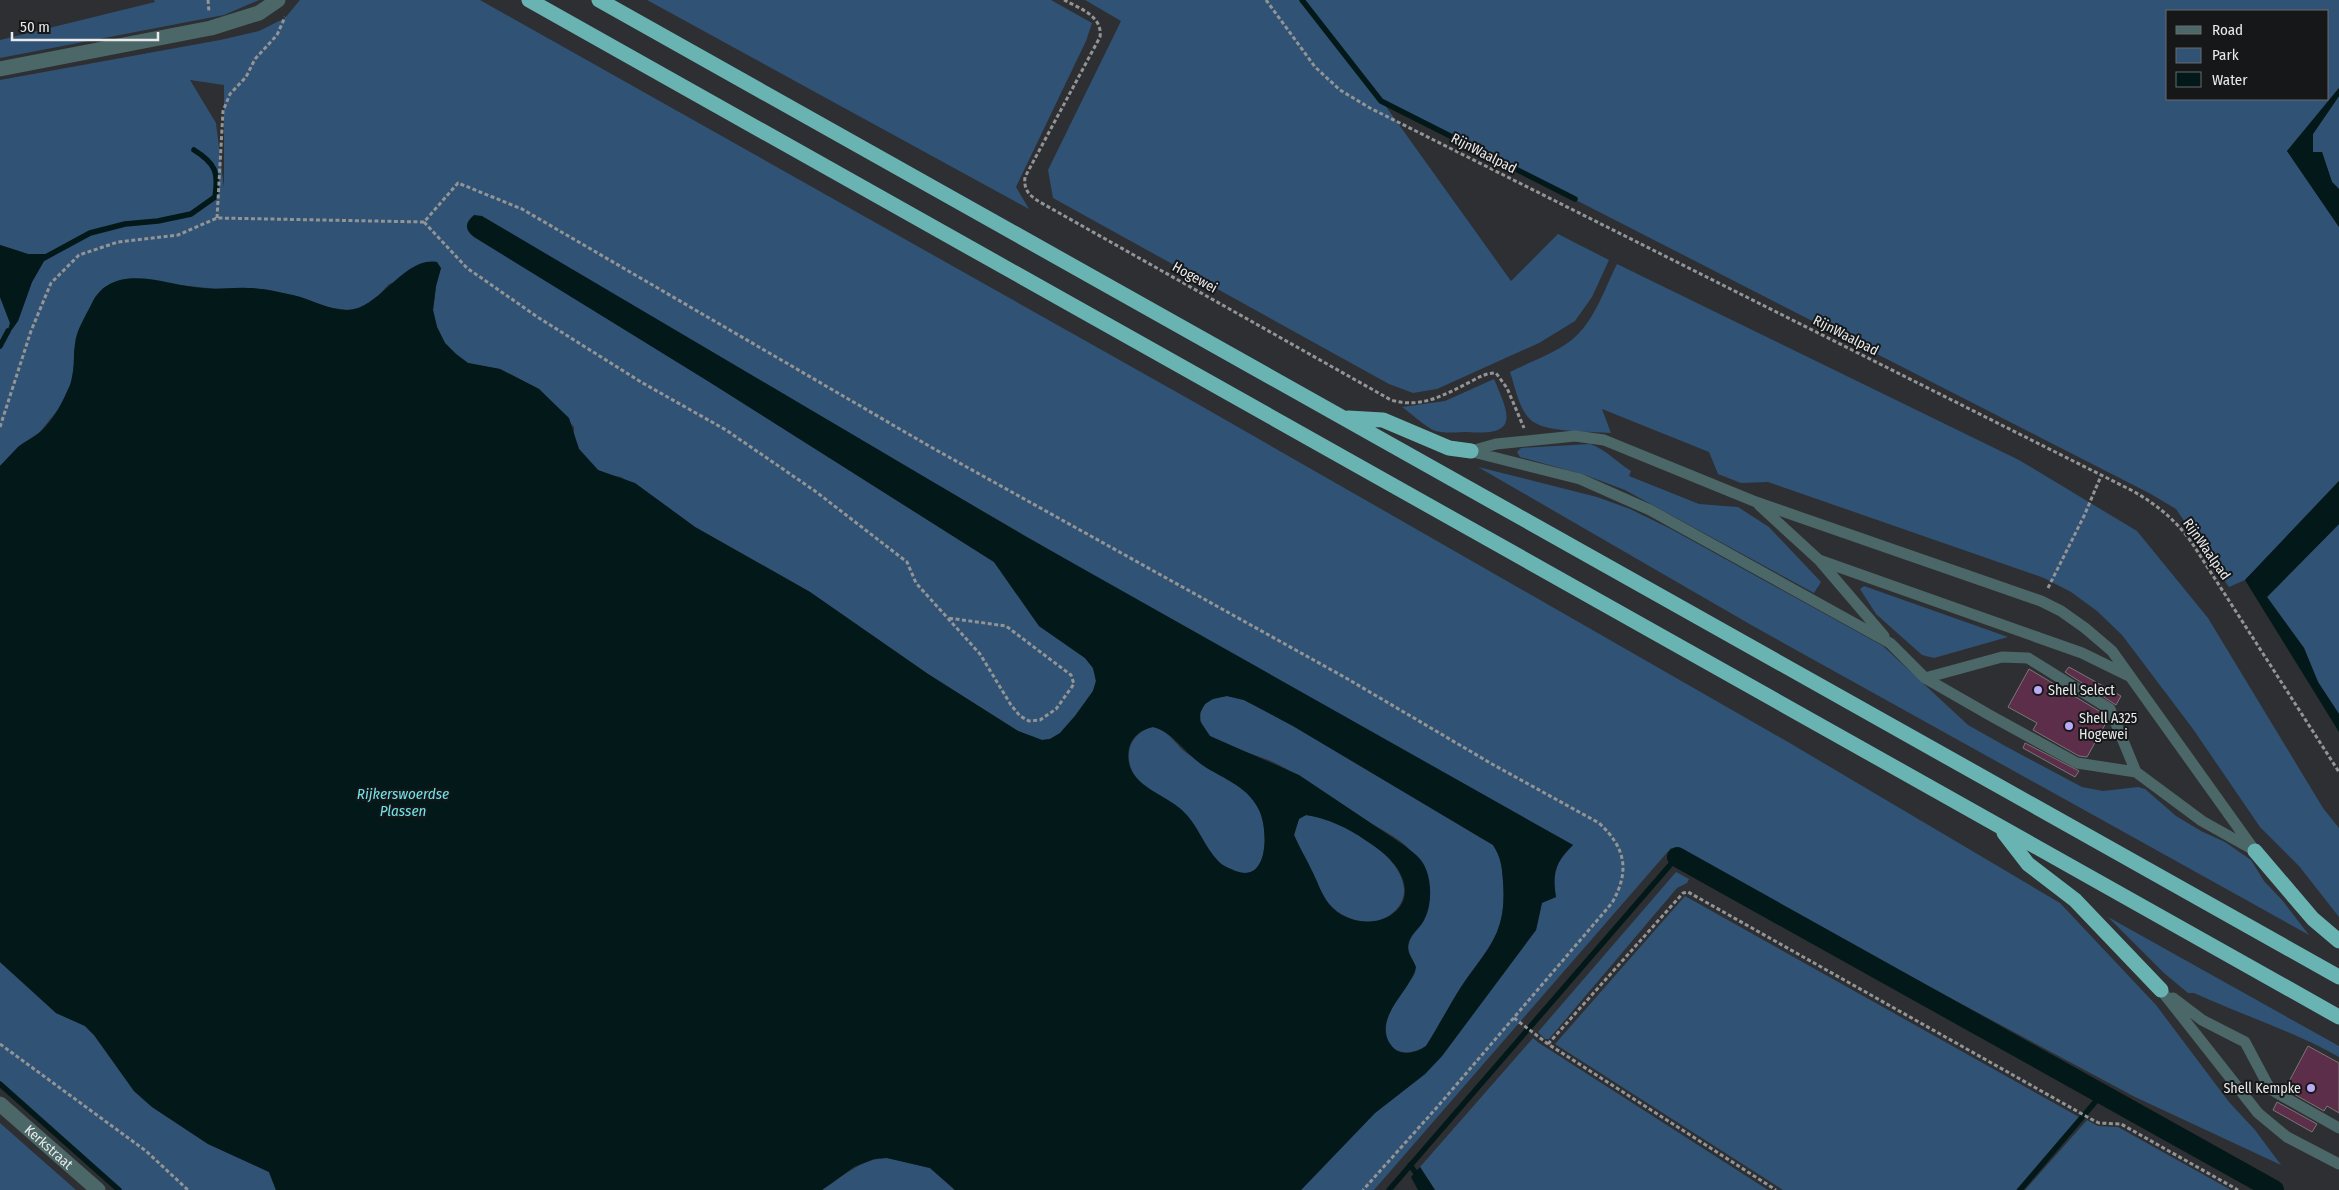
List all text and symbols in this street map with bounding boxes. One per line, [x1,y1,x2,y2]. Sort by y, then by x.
scale bar [12,10,159,42]
legend [2166,10,2329,100]
text: 50 m [20,18,50,36]
text: Road [2212,21,2243,39]
text: Park [2212,46,2239,64]
text: Water [2212,71,2248,89]
street label: RijnWaalpad [1448,130,1519,177]
street label: Hogewei [1169,258,1220,297]
street label: RijnWaalpad [1810,312,1881,359]
street label: RijnWaalpad [2179,515,2234,583]
place label: Shell Select [2048,682,2115,699]
marker: Shell Select [2032,684,2044,696]
place label: Shell A325 Hogewei [2079,710,2137,743]
marker: Shell A325 Hogewei [2063,720,2075,732]
water label: Rijkerswoerdse Plassen [357,785,449,820]
place label: Shell Kempke [2223,1080,2301,1097]
marker: Shell Kempke [2305,1082,2317,1094]
street label: Kerkstraat [21,1121,77,1173]

